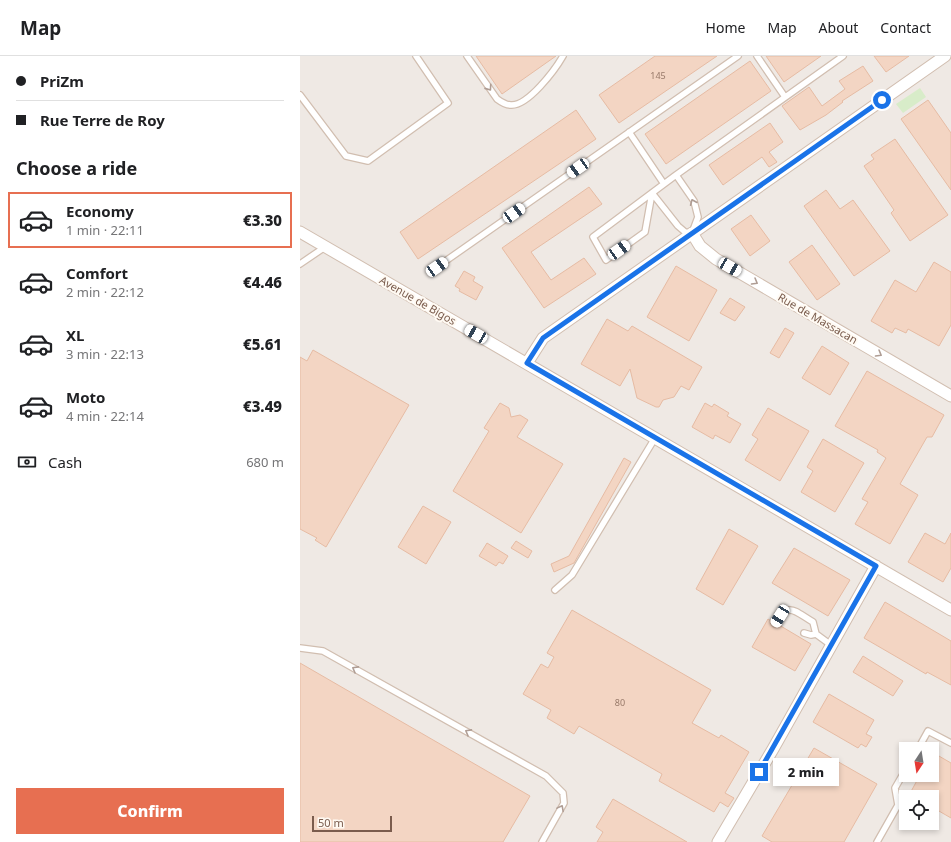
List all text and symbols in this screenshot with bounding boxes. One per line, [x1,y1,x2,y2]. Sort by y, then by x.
text: Map [20,15,61,41]
text: Home [706,18,745,37]
text: Map [767,18,797,37]
text: About [819,18,858,37]
text: Contact [880,18,931,37]
house number: 145 [650,69,666,82]
text: PriZm [40,71,84,91]
one-way arrow [484,84,492,91]
route start [873,91,891,109]
text: Rue Terre de Roy [40,110,165,130]
text: Choose a ride [16,156,137,180]
car [565,156,591,180]
one-way arrow [690,199,698,206]
text: Economy [66,201,134,221]
car [501,201,527,225]
icon: car [18,202,54,238]
text: €3.30 [243,210,282,230]
text: 1 min · 22:11 [66,221,144,239]
car [606,238,632,262]
car [424,255,450,279]
car [717,256,743,278]
text: Comfort [66,263,128,283]
icon: car [18,264,54,300]
text: €4.46 [243,272,282,292]
street label: Avenue de Bigos [377,272,459,328]
one-way arrow [751,277,758,284]
text: 2 min · 22:12 [66,283,144,301]
street label: Rue de Massacan [775,289,861,347]
car [463,323,489,345]
text: XL [66,325,84,345]
icon: car [18,326,54,362]
text: €5.61 [243,334,282,354]
text: 3 min · 22:13 [66,345,144,363]
one-way arrow [875,350,883,357]
text: Moto [66,387,105,407]
icon: car [18,388,54,424]
text: €3.49 [243,396,282,416]
text: 4 min · 22:14 [66,407,144,425]
icon: cash [16,451,38,473]
text: Cash [48,452,82,472]
text: 680 m [246,453,284,471]
car [769,603,791,629]
one-way arrow [351,666,359,673]
house number: 80 [615,696,625,709]
one-way arrow [465,730,472,737]
north arrow [899,742,939,782]
map controls [899,742,939,830]
callout: 2 min [773,758,839,786]
route end [750,763,768,781]
text: 2 min [788,763,824,781]
button: Confirm [16,788,284,834]
button: locate [899,790,939,830]
one-way arrow [556,805,564,812]
scale bar [312,814,392,833]
text: 50 m [318,815,344,830]

